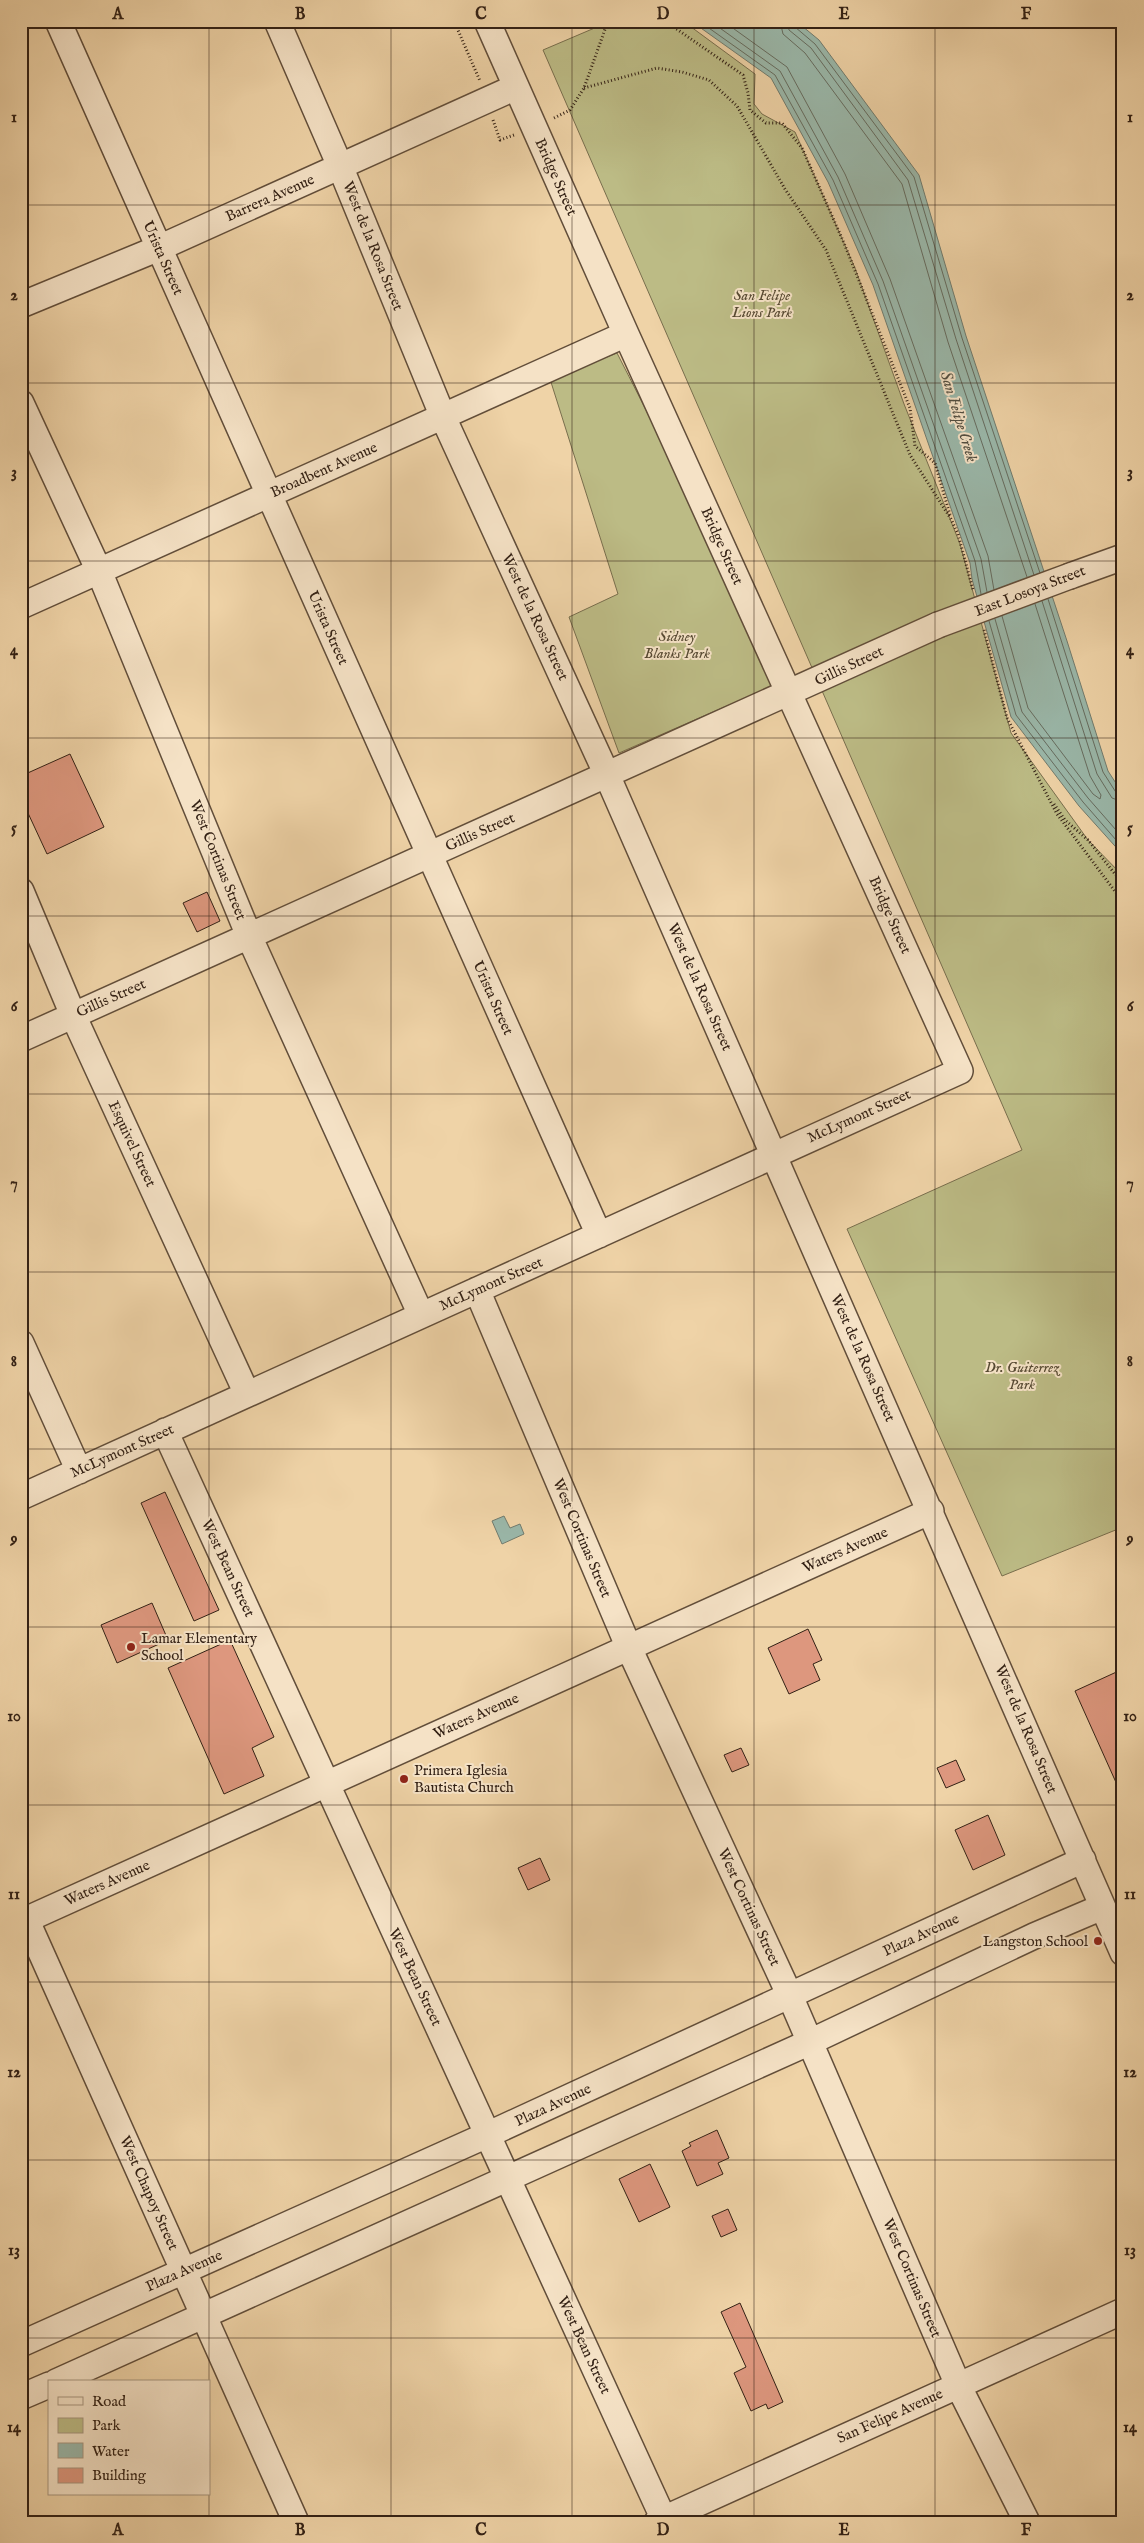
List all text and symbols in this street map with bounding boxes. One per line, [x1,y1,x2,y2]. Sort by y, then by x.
text: A [112,5,125,25]
text: B [295,5,306,25]
text: C [475,5,487,25]
text: D [657,5,670,25]
text: E [838,5,850,25]
text: F [1021,5,1032,25]
text: 1 [11,108,17,128]
text: 1 [1127,108,1133,128]
street label: Bridge Street [530,135,582,219]
street label: Barrera Avenue [223,170,318,226]
street label: West de la Rosa Street [338,179,408,313]
street label: Urista Street [138,218,188,298]
text: 2 [10,286,18,306]
park label: San Felipe Lions Park [731,286,792,322]
text: 2 [1126,286,1134,306]
water label: San Felipe Creek [935,369,981,465]
street label: Broadbent Avenue [268,438,381,502]
text: 3 [11,463,17,483]
text: 3 [1127,463,1133,483]
street label: Bridge Street [696,504,748,588]
street label: West de la Rosa Street [497,551,573,683]
street label: East Losoya Street [972,561,1088,621]
street label: Urista Street [303,588,353,668]
park label: Sidney Blanks Park [644,627,710,663]
text: 4 [10,641,19,661]
text: 4 [1126,641,1135,661]
street label: Gillis Street [811,642,887,690]
street label: West Cortinas Street [185,797,251,923]
street label: Gillis Street [442,808,518,856]
text: 5 [11,819,17,839]
text: 5 [1127,819,1133,839]
street label: Bridge Street [864,873,916,957]
street label: West de la Rosa Street [663,920,737,1054]
street label: Urista Street [468,958,518,1038]
street label: Gillis Street [73,974,149,1022]
text: 6 [11,997,19,1017]
text: 6 [1127,997,1135,1017]
street label: McLymont Street [804,1085,914,1147]
street label: Esquivel Street [104,1098,160,1190]
text: 7 [10,1174,18,1194]
text: 7 [1126,1174,1134,1194]
street label: McLymont Street [436,1253,546,1315]
street label: West de la Rosa Street [826,1291,900,1425]
text: 8 [11,1352,17,1372]
text: 8 [1127,1352,1133,1372]
park label: Dr. Guiterrez Park [985,1358,1060,1394]
street label: McLymont Street [67,1420,177,1482]
street label: West Cortinas Street [548,1475,616,1601]
street label: West Bean Street [197,1516,259,1620]
street label: Waters Avenue [799,1523,891,1577]
text: 9 [10,1530,18,1550]
text: 9 [1126,1530,1134,1550]
place label: Lamar Elementary School [141,1629,258,1665]
marker: Lamar Elementary School [125,1641,137,1653]
street label: West de la Rosa Street [990,1662,1062,1796]
street label: Waters Avenue [430,1689,522,1743]
text: 10 [7,1707,21,1727]
text: 10 [1123,1707,1137,1727]
place label: Primera Iglesia Bautista Church [414,1761,514,1797]
marker: Primera Iglesia Bautista Church [398,1773,410,1785]
street label: West Cortinas Street [713,1845,785,1969]
street label: Waters Avenue [61,1856,153,1910]
text: 11 [8,1885,20,1905]
text: 11 [1124,1885,1136,1905]
street label: Plaza Avenue [880,1909,962,1961]
street label: West Bean Street [384,1925,446,2029]
place label: Langston School [983,1932,1089,1951]
marker: Langston School [1092,1935,1104,1947]
text: 12 [7,2063,21,2083]
text: 12 [1123,2063,1137,2083]
street label: Plaza Avenue [512,2079,594,2131]
street label: West Chapoy Street [115,2133,183,2253]
street label: West Cortinas Street [878,2215,946,2341]
text: 13 [8,2241,20,2261]
text: 13 [1124,2241,1136,2261]
street label: Plaza Avenue [143,2246,225,2296]
street label: West Bean Street [553,2293,615,2397]
legend [48,2380,210,2496]
street label: San Felipe Avenue [834,2384,946,2448]
text: Road [92,2392,127,2411]
text: Park [92,2416,122,2435]
text: 14 [7,2418,22,2438]
text: 14 [1123,2418,1138,2438]
text: Water [92,2442,130,2461]
text: Building [92,2466,147,2485]
text: A [112,2521,125,2541]
text: B [295,2521,306,2541]
text: C [475,2521,487,2541]
text: D [657,2521,670,2541]
text: E [838,2521,850,2541]
text: F [1021,2521,1032,2541]

